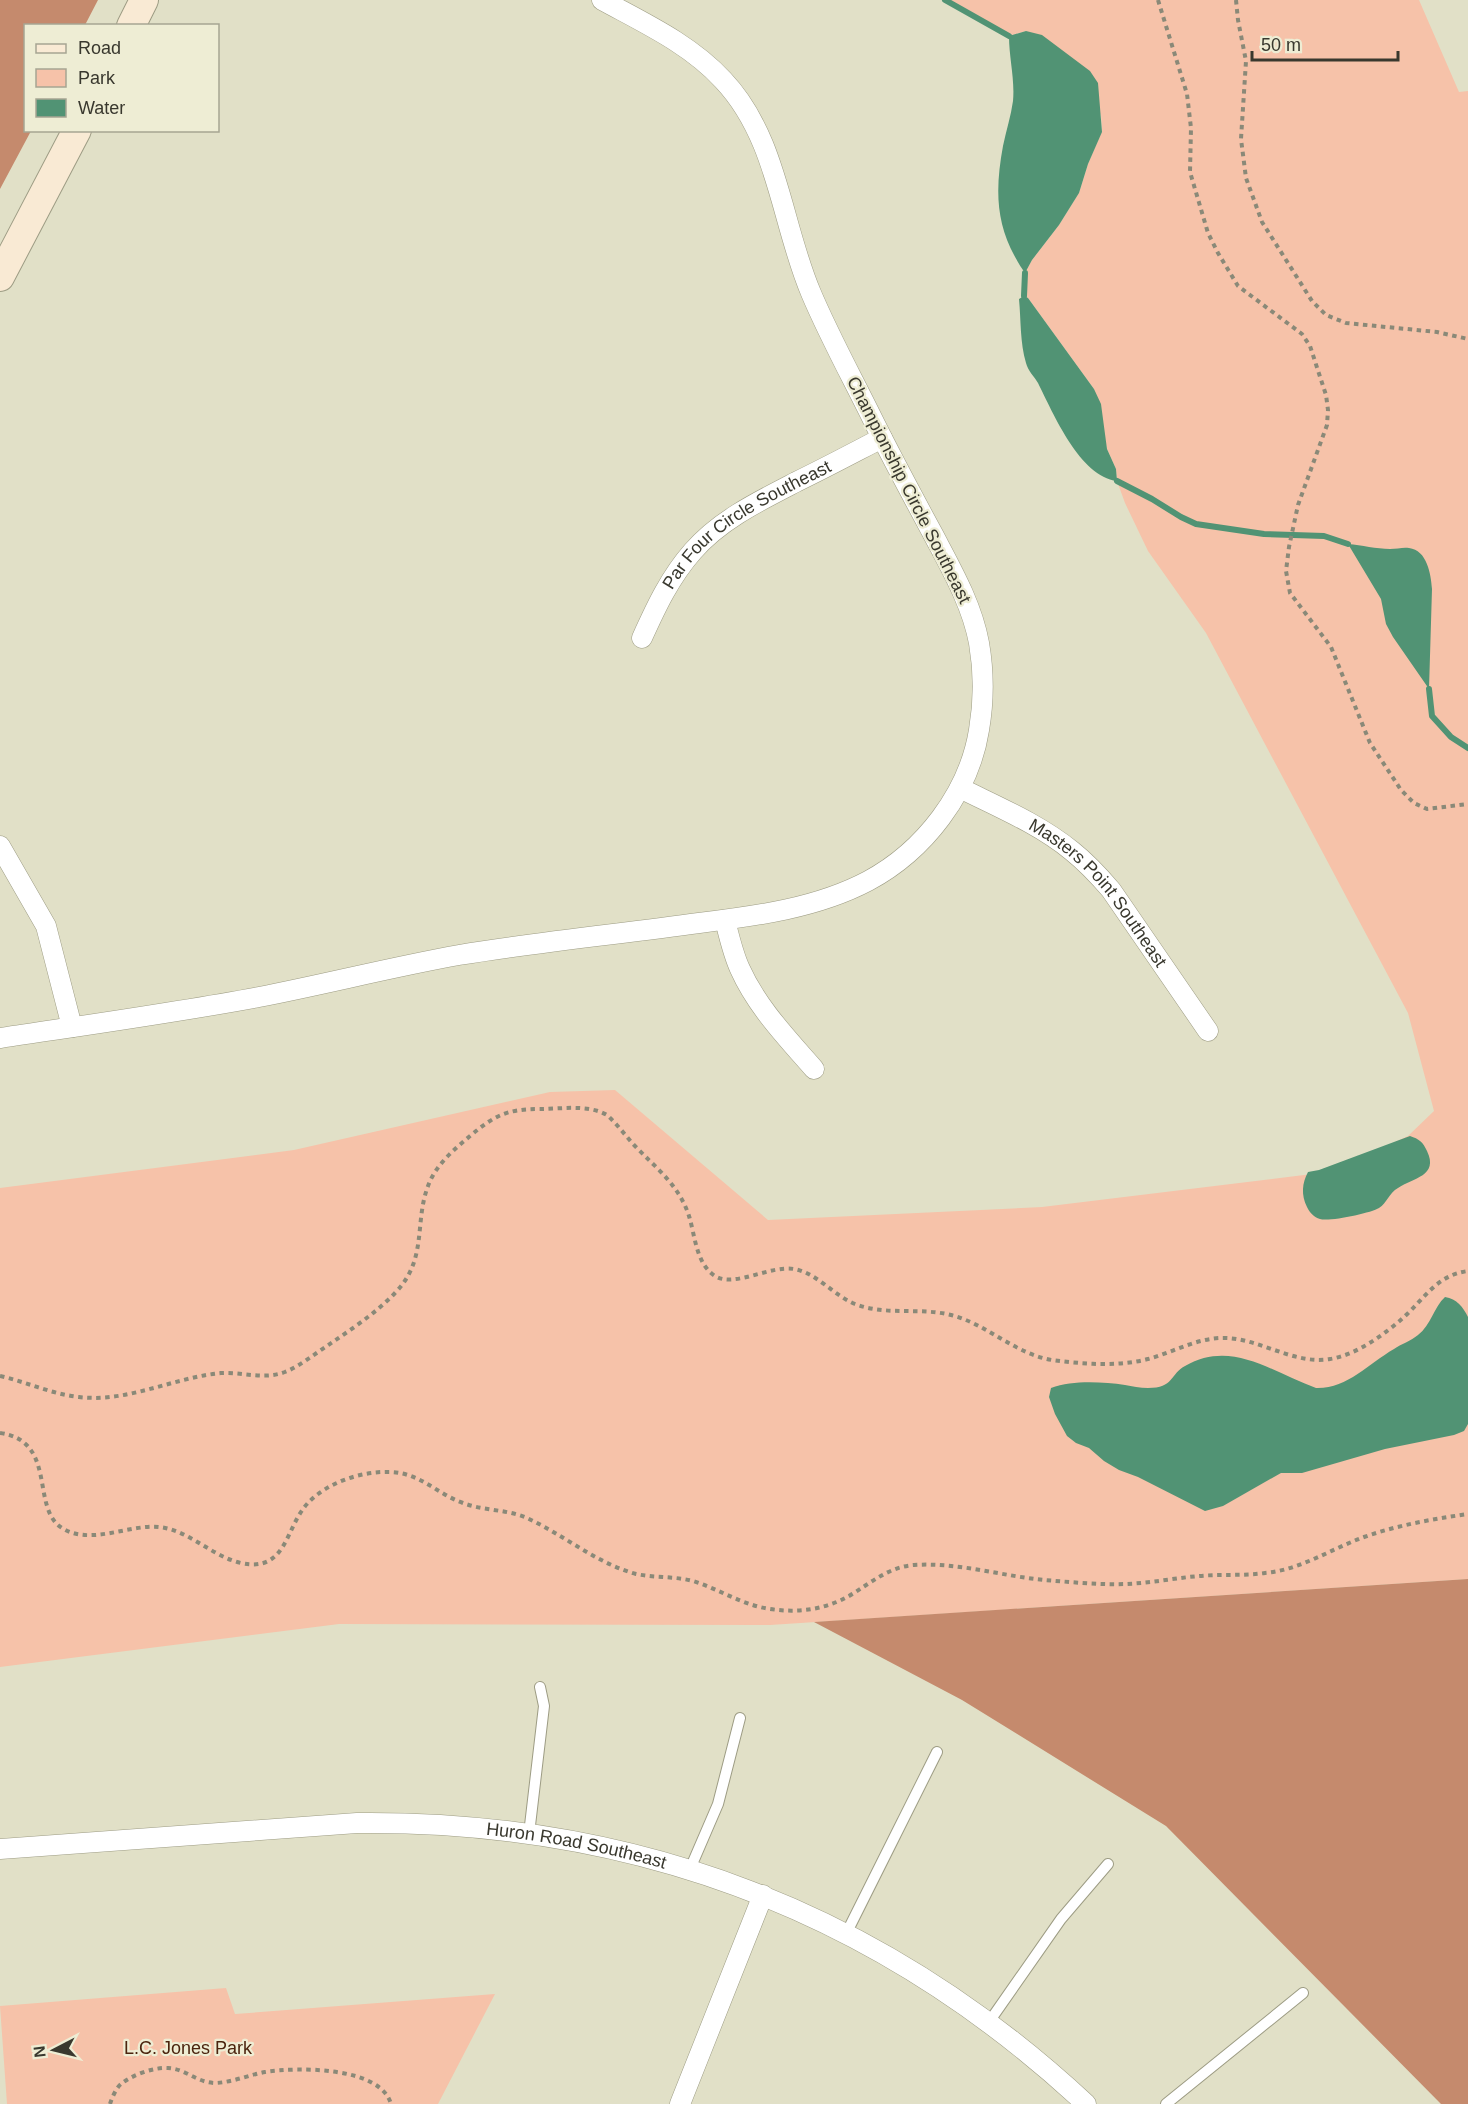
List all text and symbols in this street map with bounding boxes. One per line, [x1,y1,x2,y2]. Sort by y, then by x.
legend [24,24,219,132]
scale bar [1252,24,1398,62]
text: 50 m [1261,35,1301,55]
text: Road [78,38,121,58]
text: Park [78,68,116,88]
text: Water [78,98,125,118]
street label: Championship Circle Southeast [843,373,975,607]
street label: Par Four Circle Southeast [658,456,834,593]
street label: Masters Point Southeast [1026,815,1171,971]
street label: Huron Road Southeast [485,1819,669,1873]
north arrow [24,2020,84,2080]
park label: L.C. Jones Park [124,2038,253,2058]
text: N [30,2045,49,2059]

